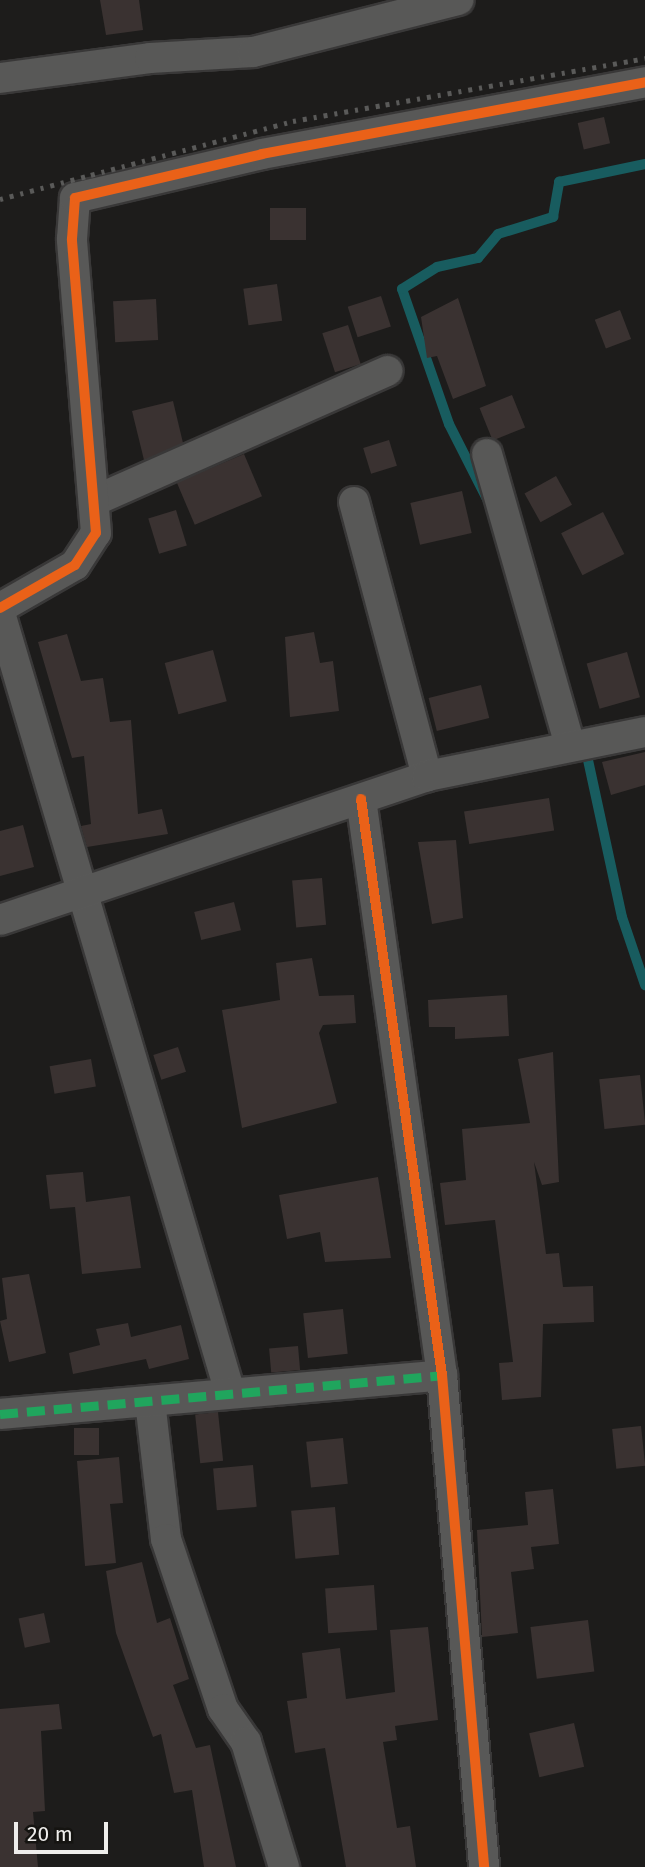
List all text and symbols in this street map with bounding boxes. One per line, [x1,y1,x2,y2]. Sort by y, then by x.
scale bar [18,1808,112,1852]
text: 20 m [27,1821,73,1847]

